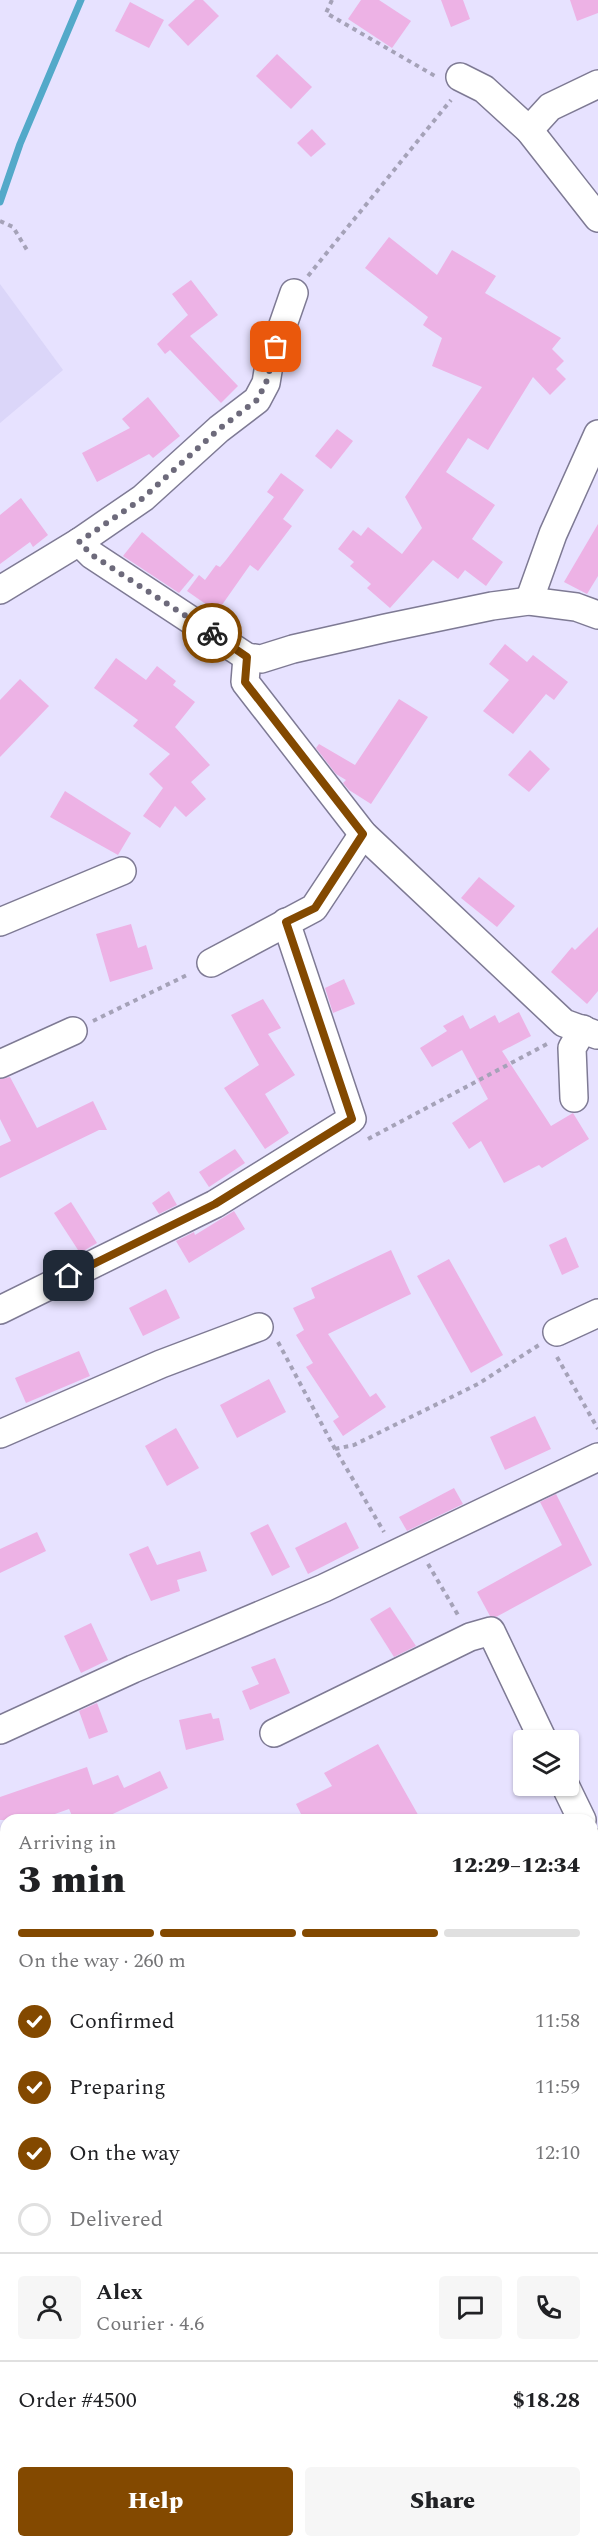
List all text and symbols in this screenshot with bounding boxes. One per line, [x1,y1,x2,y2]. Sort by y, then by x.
pin [250,321,301,372]
icon: bag [259,330,292,363]
courier [182,603,242,663]
icon: bike [196,617,229,650]
pin [43,1250,94,1301]
icon: home [52,1259,85,1292]
map controls [513,1730,579,1796]
button: layers [513,1730,579,1796]
text: Arriving in [18,1828,116,1858]
text: 12:29–12:34 [451,1849,580,1882]
text: 3 min [18,1851,126,1910]
text: On the way · 260 m [18,1946,186,1976]
icon: check [18,2005,51,2038]
text: Confirmed [69,2005,175,2038]
text: 11:58 [535,2006,580,2036]
icon: check [18,2071,51,2104]
text: Preparing [69,2071,166,2104]
text: 11:59 [535,2072,580,2102]
icon: check [18,2137,51,2170]
text: On the way [69,2137,180,2170]
text: 12:10 [535,2138,580,2168]
text: Delivered [69,2203,163,2236]
button: person [18,2276,81,2339]
text: Alex [96,2276,143,2309]
button: chat [439,2276,502,2339]
button: phone [517,2276,580,2339]
text: Courier · 4.6 [96,2309,204,2339]
text: Order #4500 [18,2384,137,2417]
text: $18.28 [512,2384,580,2417]
button: Help [18,2467,293,2536]
button: Share [305,2467,580,2536]

